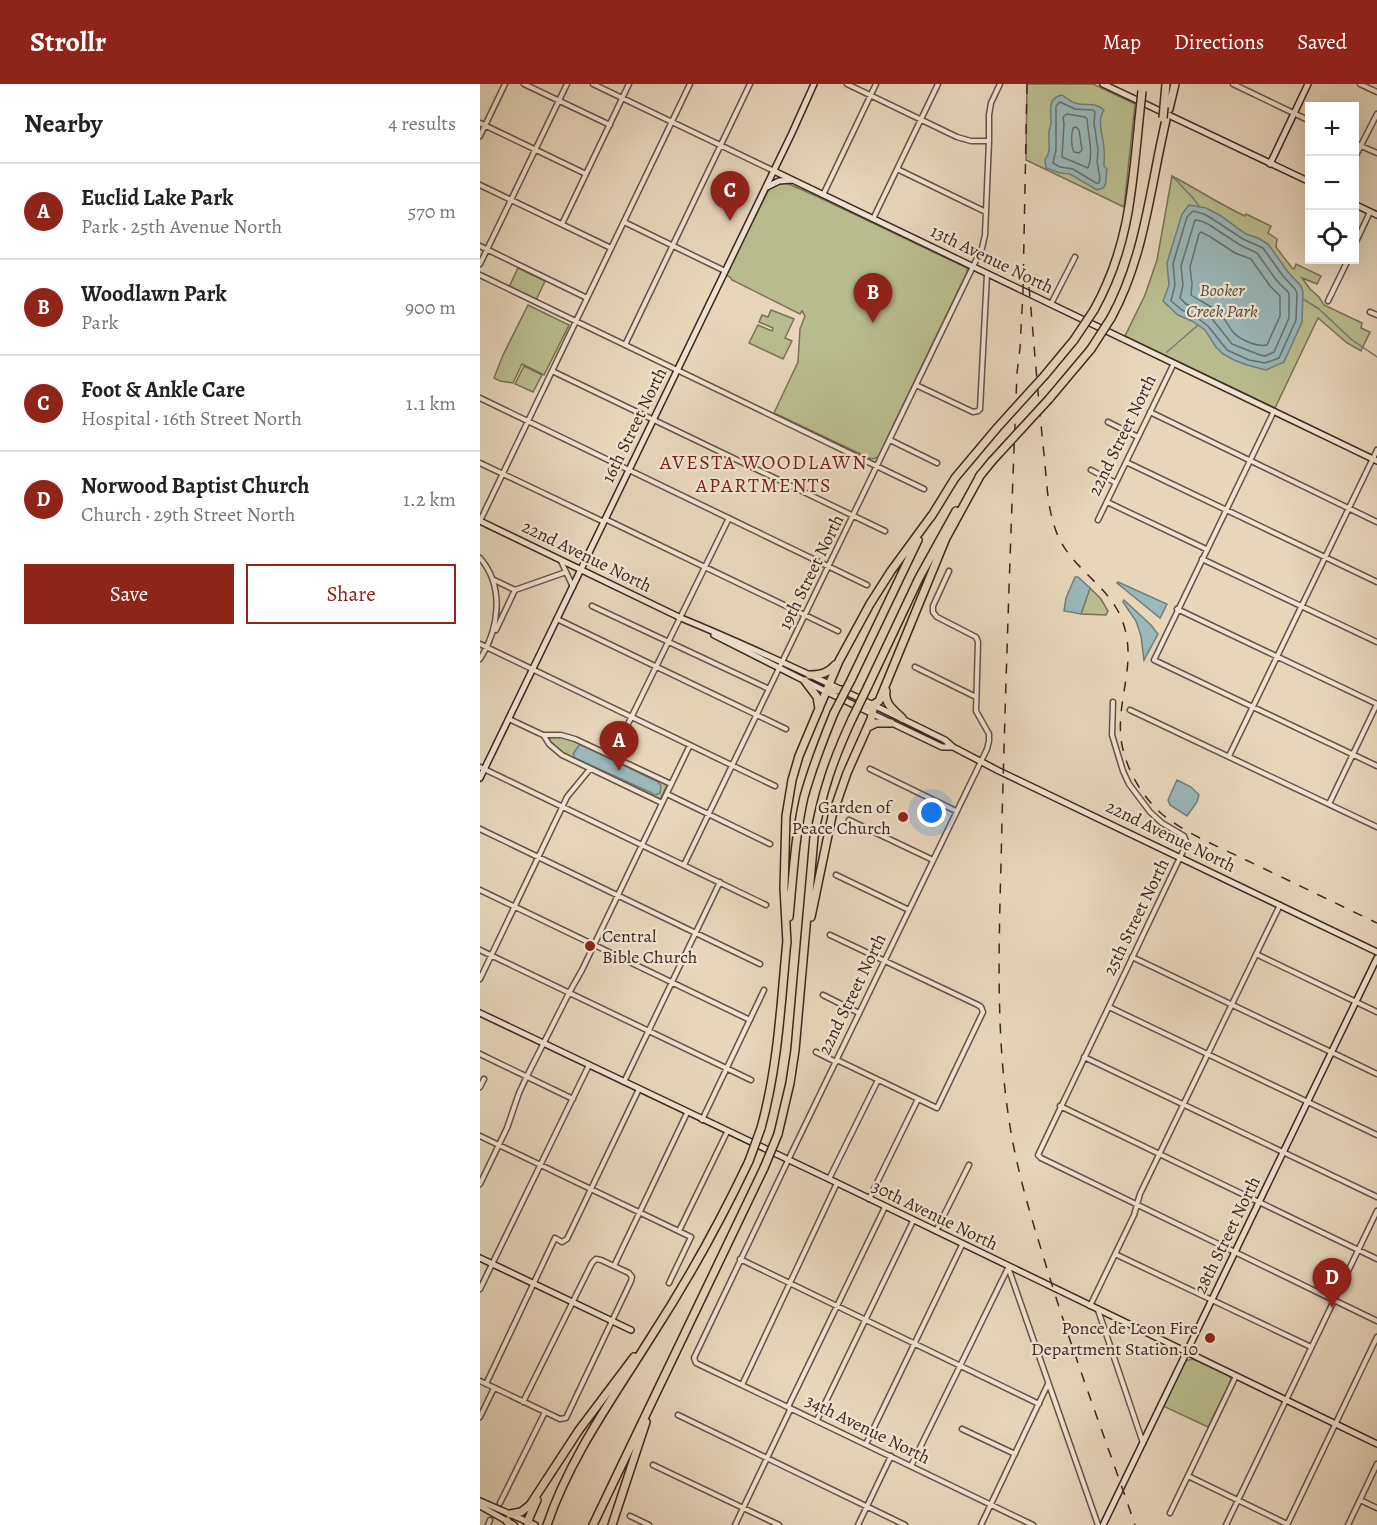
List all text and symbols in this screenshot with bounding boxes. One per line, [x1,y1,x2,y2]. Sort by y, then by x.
text: Strollr [30,23,106,61]
text: Map [1103,28,1141,56]
text: Directions [1174,28,1264,56]
text: Saved [1297,28,1347,56]
map controls [1305,102,1359,264]
button: + [1305,102,1359,156]
text: Nearby [24,106,103,141]
text: 4 results [388,110,456,137]
button: − [1305,156,1359,210]
pin: C [710,172,750,221]
text: Euclid Lake Park [81,183,233,213]
text: A [37,198,50,225]
text: 570 m [408,198,456,225]
button: locate [1305,210,1359,264]
text: Park · 25th Avenue North [81,213,282,240]
street label: 13th Avenue North [927,219,1058,299]
pin: B [854,274,892,323]
park label: Booker Creek Park [1186,278,1258,323]
text: Woodlawn Park [81,279,227,309]
text: B [37,294,50,321]
text: 900 m [405,294,456,321]
text: Park [81,309,119,336]
street label: 16th Street North [596,363,672,487]
street label: 22nd Street North [1082,370,1162,500]
text: Foot & Ankle Care [81,375,245,405]
text: C [37,390,50,417]
text: 1.1 km [406,390,456,417]
text: Hospital · 16th Street North [81,405,302,432]
district label: AVESTA WOODLAWN APARTMENTS [659,449,868,499]
text: Norwood Baptist Church [81,471,309,501]
text: D [37,486,50,513]
text: 1.2 km [403,486,456,513]
text: Church · 29th Street North [81,501,295,528]
street label: 19th Street North [773,510,849,634]
street label: 22nd Avenue North [518,514,656,598]
button: Save [24,564,234,624]
button: Share [246,564,456,624]
pin: A [600,722,638,771]
street label: 22nd Avenue North [1102,794,1240,878]
place label: Garden of Peace Church [792,795,894,840]
your location [917,798,946,827]
marker: Garden of Peace Church [896,810,910,824]
street label: 25th Street North [1097,854,1175,979]
place label: Central Bible Church [602,924,698,969]
street label: 22nd Street North [812,929,892,1059]
marker: Central Bible Church [583,939,597,953]
street label: 28th Street North [1188,1172,1266,1298]
street label: 30th Avenue North [868,1174,1002,1256]
pin: D [1312,1258,1352,1308]
place label: Ponce de Leon Fire Department Station 10 [1031,1316,1198,1361]
marker: Ponce de Leon Fire Department Station 10 [1203,1331,1217,1345]
street label: 34th Avenue North [802,1388,935,1470]

